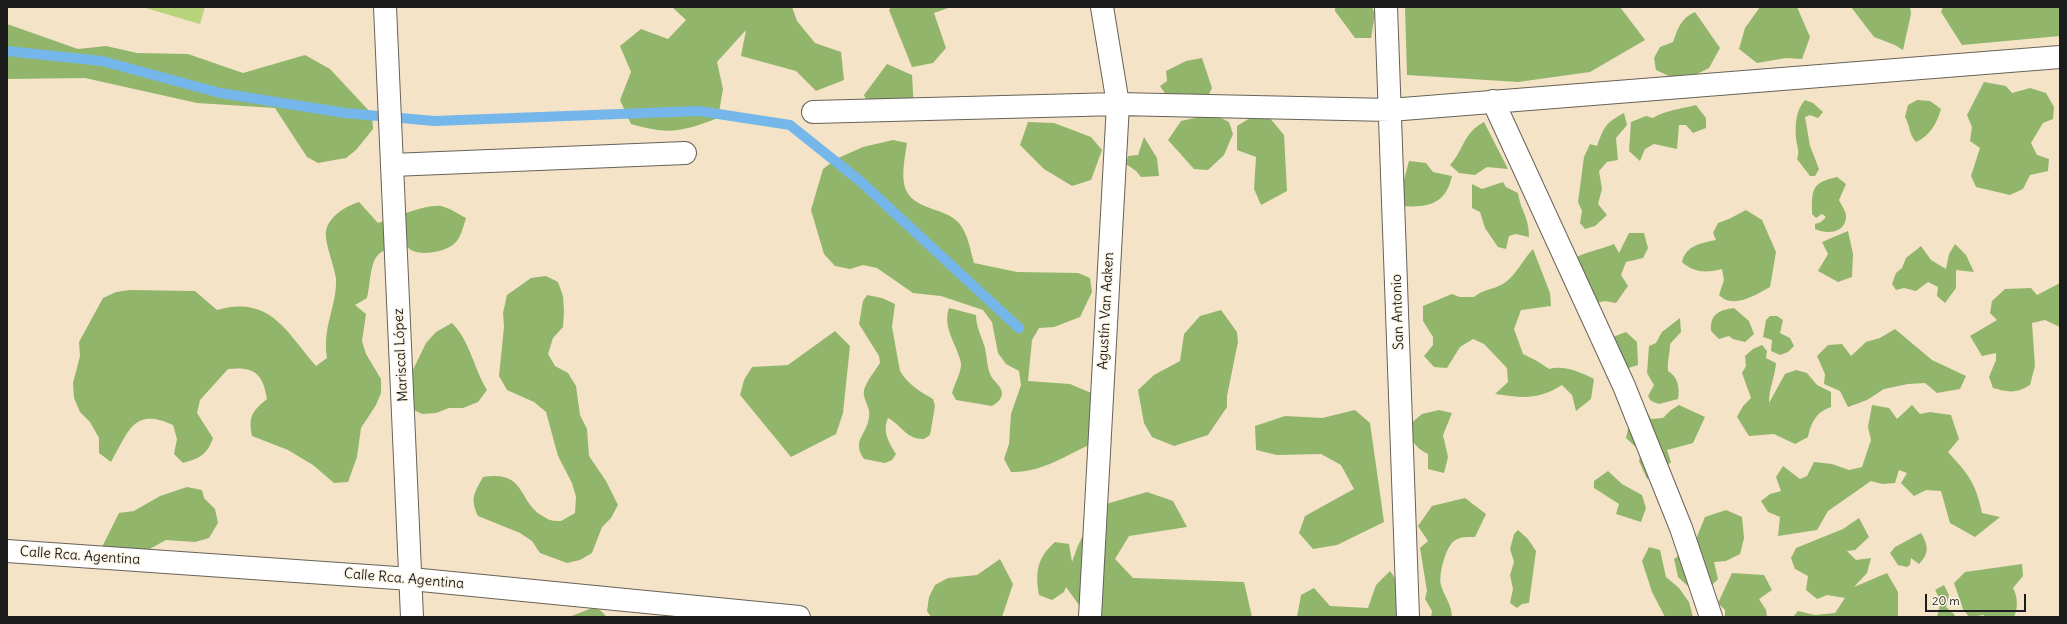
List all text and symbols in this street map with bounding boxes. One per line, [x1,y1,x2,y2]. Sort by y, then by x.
street label: Agustín Van Aaken [1095,252,1117,370]
street label: San Antonio [1388,274,1408,350]
street label: Mariscal López [390,308,412,402]
street label: Calle Rca. Agentina [19,543,141,569]
street label: Calle Rca. Agentina [343,565,465,593]
scale bar [1927,586,2028,612]
text: 20 m [1932,593,1960,608]

